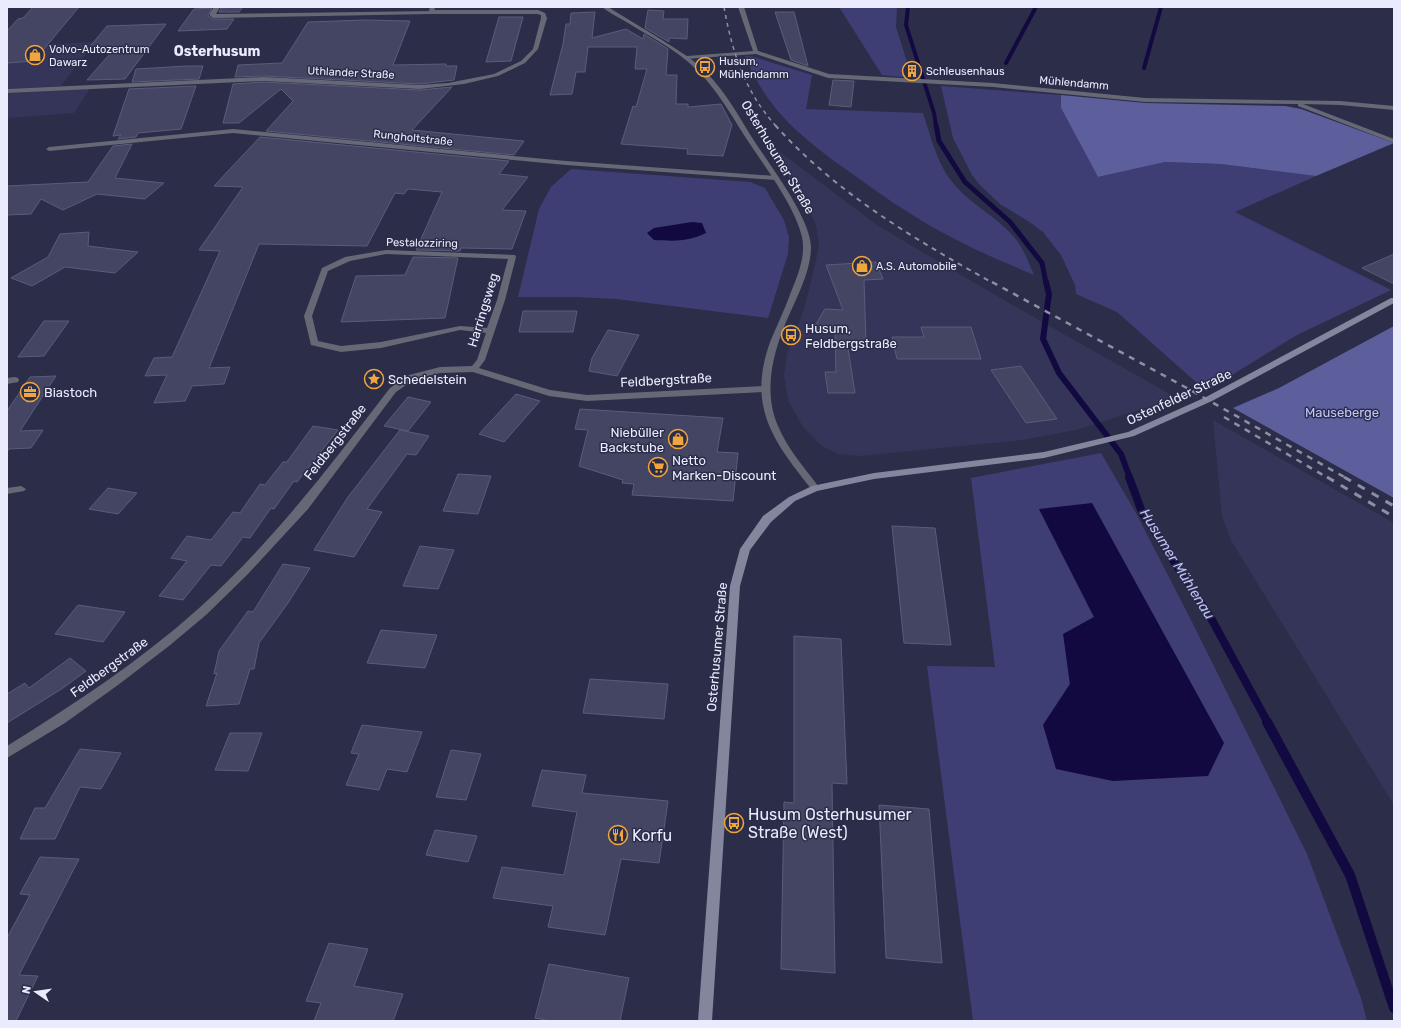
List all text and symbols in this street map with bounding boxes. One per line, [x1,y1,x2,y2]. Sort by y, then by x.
place label: Volvo-Autozentrum Dawarz [49,43,150,69]
district label: Osterhusum [174,43,260,60]
shop icon: Volvo-Autozentrum Dawarz [24,44,46,66]
place label: Husum, Mühlendamm [719,55,789,81]
bus stop icon: Husum, Mühlendamm [694,56,716,78]
building icon: Schleusenhaus [901,60,923,82]
street label: Uthlander Straße [307,64,395,82]
place label: Schleusenhaus [926,65,1005,78]
street label: Mühlendamm [1039,73,1110,93]
street label: Osterhusumer Straße [738,98,818,216]
street label: Rungholtstraße [373,127,453,149]
street label: Pestalozziring [386,236,458,250]
shop icon: A.S. Automobile [851,255,873,277]
place label: A.S. Automobile [876,260,957,273]
street label: Harringsweg [465,271,502,349]
place label: Husum, Feldbergstraße [805,321,897,352]
bus stop icon: Husum, Feldbergstraße [780,324,802,346]
street label: Ostenfelder Straße [1124,366,1234,428]
place icon: Schedelstein [363,368,385,390]
street label: Feldbergstraße [620,370,712,391]
place label: Schedelstein [388,372,467,387]
office icon: Biastoch [19,381,41,403]
place label: Biastoch [44,385,97,400]
street label: Feldbergstraße [301,401,370,483]
park label: Mauseberge [1305,405,1379,421]
place label: Niebüller Backstube [600,425,664,455]
shop icon: Niebüller Backstube [667,428,689,450]
place label: Netto Marken-Discount [672,453,776,483]
supermarket icon: Netto Marken-Discount [647,456,669,478]
water label: Husumer Mühlenau [1136,506,1218,623]
street label: Osterhusumer Straße [704,582,730,712]
street label: Feldbergstraße [67,634,151,701]
place label: Husum Osterhusumer Straße (West) [748,805,912,842]
bus stop icon: Husum Osterhusumer Straße (West) [723,812,745,834]
restaurant icon: Korfu [607,824,629,846]
place label: Korfu [632,826,672,845]
north arrow [16,972,56,1012]
text: N [20,984,34,995]

